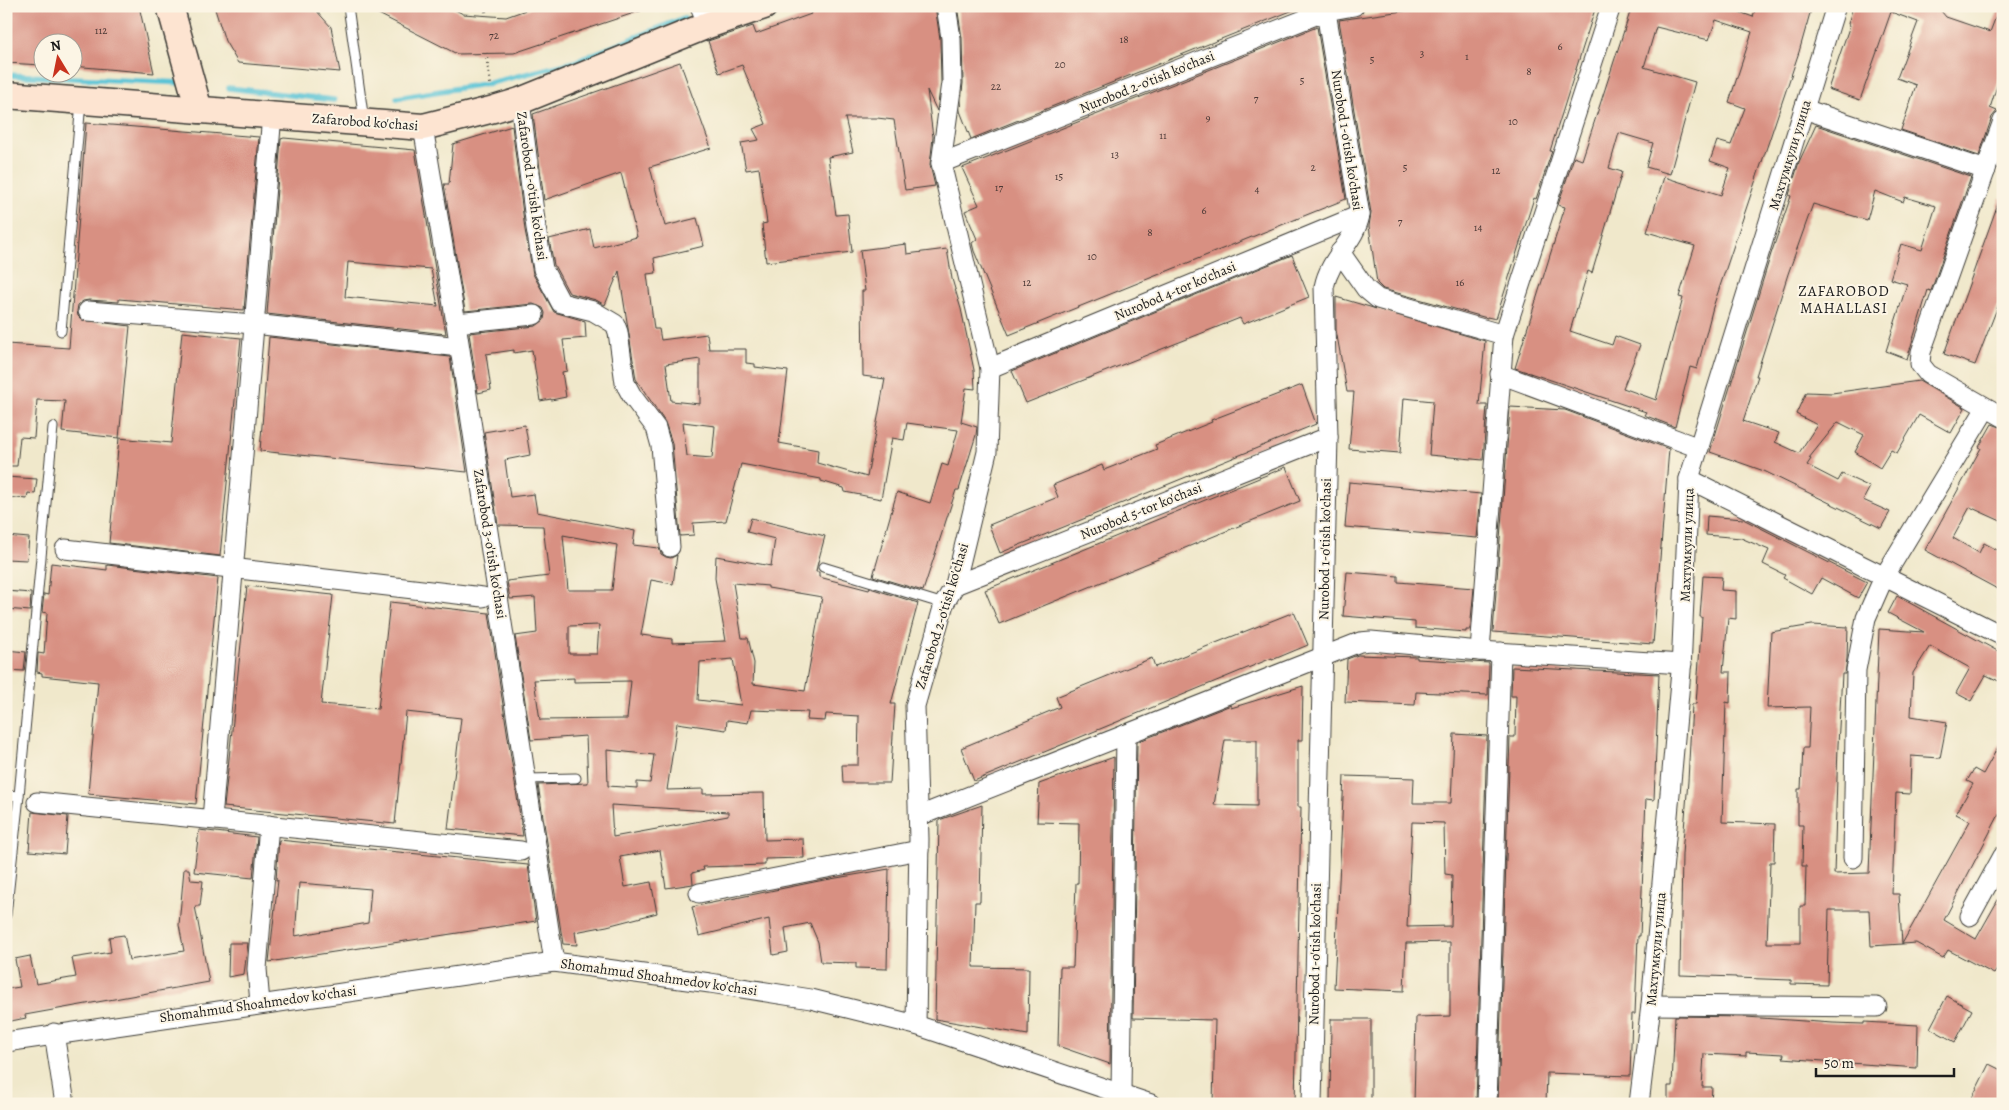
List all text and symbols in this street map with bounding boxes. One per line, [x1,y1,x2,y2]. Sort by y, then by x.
house number: 112 [95,23,107,38]
house number: 72 [489,28,499,43]
north arrow [32,32,82,82]
house number: 18 [1119,32,1129,47]
text: N [49,35,63,56]
house number: 6 [1557,39,1563,54]
street label: Nurobod 2-o'tish ko'chasi [1077,46,1217,118]
house number: 3 [1420,46,1424,61]
house number: 1 [1465,49,1469,64]
house number: 5 [1370,52,1375,67]
house number: 20 [1054,57,1066,72]
house number: 8 [1526,64,1532,79]
street label: Nurobod 1-o'tish ko'chasi [1326,68,1368,212]
house number: 5 [1300,73,1305,88]
house number: 22 [991,79,1001,94]
house number: 7 [1254,91,1259,106]
street label: Махтумкули улица [1764,97,1816,212]
street label: Zafarobod ko'chasi [311,109,419,135]
street label: Zafarobod 1-o'tish ko'chasi [512,110,552,262]
house number: 9 [1205,110,1211,125]
house number: 10 [1508,114,1518,129]
house number: 11 [1159,128,1167,143]
house number: 13 [1111,147,1119,162]
house number: 2 [1310,160,1316,175]
house number: 5 [1403,160,1408,175]
house number: 12 [1492,163,1501,178]
house number: 15 [1055,169,1064,184]
house number: 17 [995,180,1004,195]
house number: 4 [1255,182,1260,197]
house number: 6 [1201,203,1207,218]
house number: 7 [1398,214,1403,229]
house number: 14 [1474,220,1482,235]
house number: 8 [1147,225,1153,240]
house number: 10 [1087,249,1097,264]
street label: Nurobod 4-tor ko'chasi [1111,257,1239,325]
house number: 12 [1023,275,1032,290]
house number: 16 [1456,275,1464,290]
district label: ZAFAROBOD MAHALLASI [1798,281,1890,318]
street label: Zafarobod 3-o'tish ko'chasi [469,468,511,620]
street label: Nurobod 5-tor ko'chasi [1077,478,1205,544]
street label: Nurobod 1-o'tish ko'chasi [1314,478,1336,620]
street label: Махтумкули улица [1676,487,1699,602]
street label: Zafarobod 2-o'tish ko'chasi [911,541,973,691]
street label: Nurobod 1-o'tish ko'chasi [1304,883,1326,1025]
street label: Махтумкули улица [1642,891,1670,1007]
street label: Shomahmud Shoahmedov ko'chasi [559,954,759,1000]
street label: Shomahmud Shoahmedov ko'chasi [158,981,358,1027]
scale bar [1816,1045,1954,1077]
text: 50 m [1824,1053,1854,1073]

